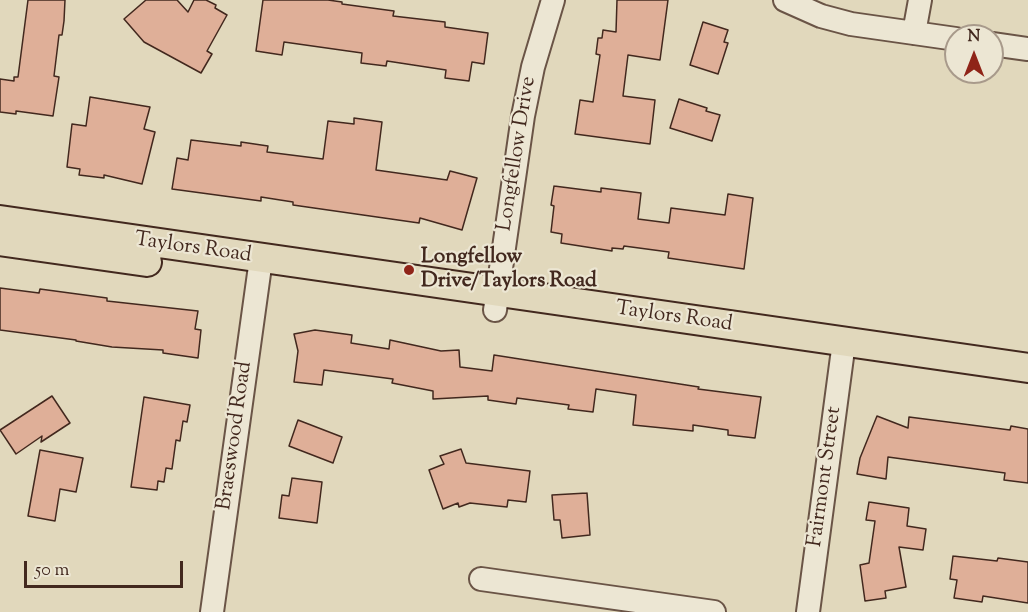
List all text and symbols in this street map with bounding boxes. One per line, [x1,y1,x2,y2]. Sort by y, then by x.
north arrow [944,24,1004,84]
text: N [968,26,980,49]
street label: Longfellow Drive [493,75,543,233]
street label: Taylors Road [133,228,253,270]
place label: Longfellow Drive/Taylors Road [421,245,597,295]
marker: Longfellow Drive/Taylors Road [402,263,416,277]
street label: Taylors Road [614,297,734,339]
street label: Braeswood Road [213,360,259,512]
street label: Fairmont Street [804,405,848,549]
scale bar [27,549,186,587]
text: 50 m [35,558,69,584]

